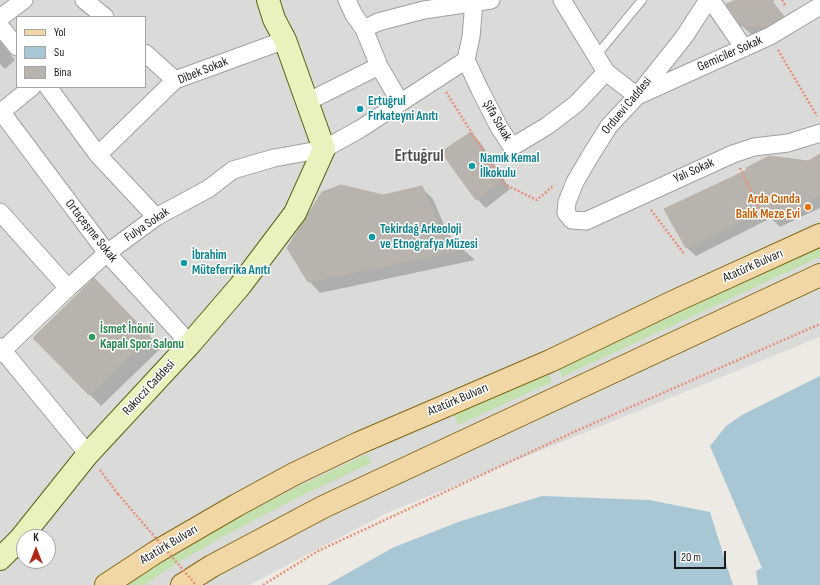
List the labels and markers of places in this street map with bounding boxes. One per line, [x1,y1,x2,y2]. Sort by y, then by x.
place label: Ertuğrul Fırkateyni Anıtı [368,94,438,125]
marker: Ertuğrul Fırkateyni Anıtı [355,104,365,114]
place label: Namık Kemal İlkokulu [480,151,539,182]
marker: Namık Kemal İlkokulu [467,161,477,171]
place label: Arda Cunda Balık Meze Evi [736,192,800,223]
marker: Arda Cunda Balık Meze Evi [803,202,813,212]
place label: Tekirdağ Arkeoloji ve Etnografya Müzesi [380,222,478,253]
marker: Tekirdağ Arkeoloji ve Etnografya Müzesi [367,232,377,242]
place label: İbrahim Müteferrika Anıtı [192,248,270,279]
marker: İbrahim Müteferrika Anıtı [179,258,189,268]
place label: İsmet İnönü Kapalı Spor Salonu [100,322,184,353]
marker: İsmet İnönü Kapalı Spor Salonu [87,332,97,342]

